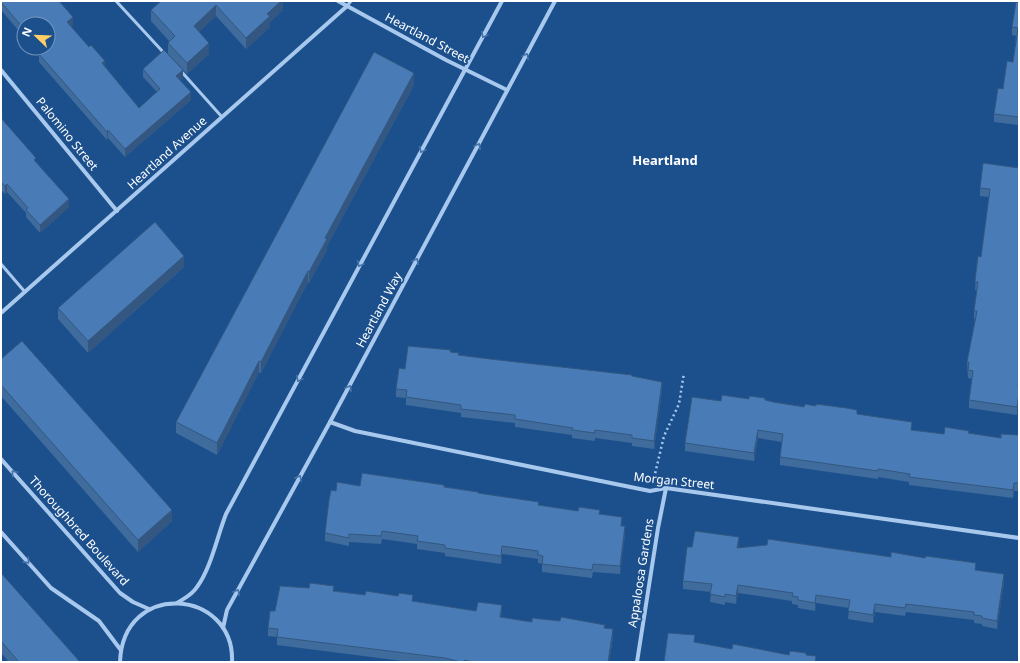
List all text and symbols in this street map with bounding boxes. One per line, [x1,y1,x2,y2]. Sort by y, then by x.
street label: Heartland Street [382,8,473,67]
north arrow [16,16,56,56]
text: N [18,25,35,39]
one-way arrow [481,31,488,39]
one-way arrow [521,53,528,60]
street label: Palomino Street [32,93,103,175]
street label: Heartland Avenue [123,112,210,193]
one-way arrow [473,143,480,150]
one-way arrow [419,146,427,153]
district label: Heartland [632,151,698,169]
one-way arrow [412,258,419,265]
one-way arrow [358,260,365,268]
street label: Heartland Way [352,268,406,350]
one-way arrow [296,375,303,382]
one-way arrow [344,385,351,392]
street label: Morgan Street [633,468,716,493]
one-way arrow [12,471,19,478]
street label: Thoroughbred Boulevard [26,472,133,589]
one-way arrow [295,475,302,483]
street label: Appaloosa Gardens [624,517,658,629]
one-way arrow [22,556,30,564]
one-way arrow [232,589,239,596]

